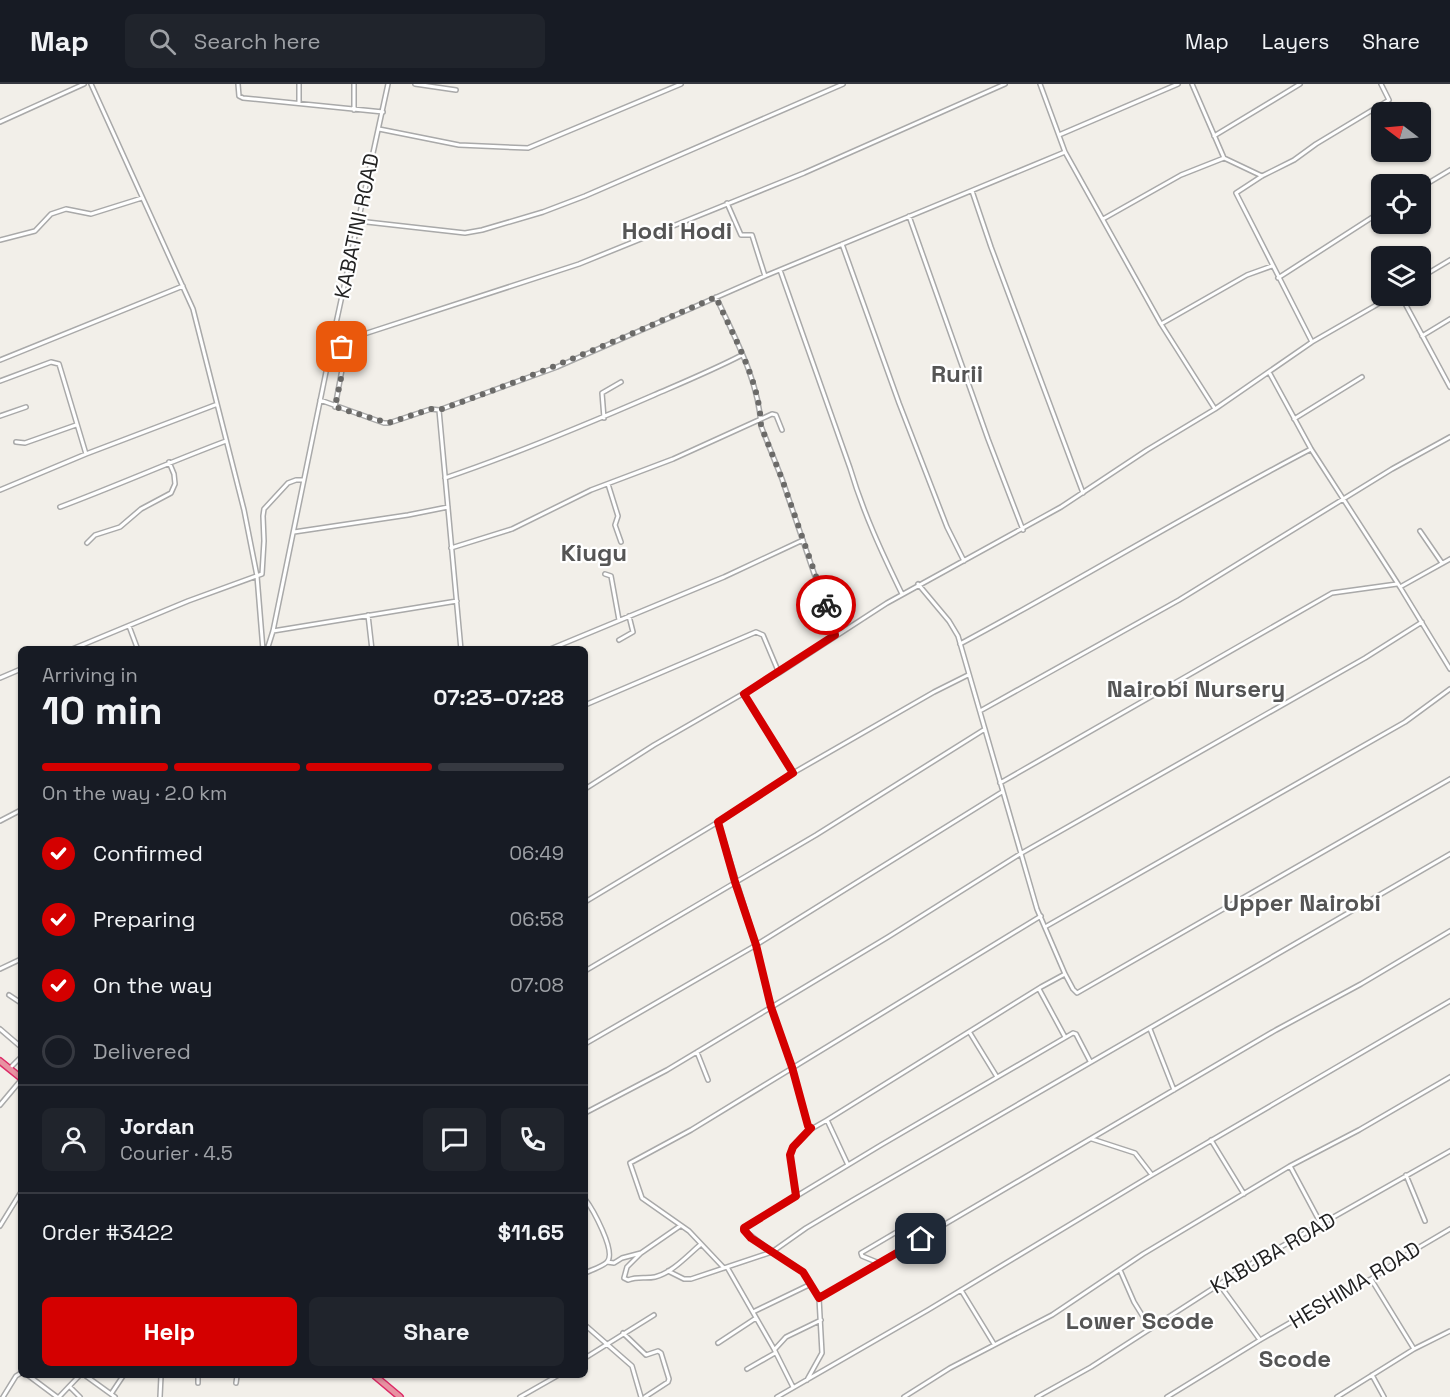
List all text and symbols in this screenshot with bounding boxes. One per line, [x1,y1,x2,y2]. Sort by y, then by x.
search box [125,14,545,68]
text: Map [30,23,89,59]
icon: search [146,25,179,58]
text: Search here [194,27,321,55]
text: Map [1185,28,1229,55]
text: Layers [1262,28,1329,55]
text: Share [1362,28,1420,55]
north arrow [1371,102,1431,162]
map controls [1371,102,1431,306]
street label: KABATINI ROAD [328,151,385,301]
button: locate [1371,174,1431,234]
district label: Hodi Hodi [622,215,732,246]
button: layers [1371,246,1431,306]
pin [316,321,367,372]
icon: bag [325,330,358,363]
district label: Rurii [931,358,983,389]
district label: Kiugu [561,537,627,568]
courier [796,575,856,635]
icon: bike [810,589,843,622]
text: Arriving in [42,662,138,688]
district label: Nairobi Nursery [1107,673,1285,704]
text: 07:23–07:28 [433,683,564,711]
text: 10 min [42,686,163,735]
text: On the way · 2.0 km [42,780,227,806]
icon: check [42,837,75,870]
text: Confirmed [93,839,203,867]
text: 06:49 [509,840,564,866]
district label: Upper Nairobi [1223,887,1381,918]
icon: check [42,903,75,936]
text: Preparing [93,905,195,933]
text: 06:58 [509,906,564,932]
icon: check [42,969,75,1002]
text: On the way [93,971,212,999]
text: 07:08 [510,972,564,998]
text: Delivered [93,1037,191,1065]
button: person [42,1108,105,1171]
button: chat [423,1108,486,1171]
button: phone [501,1108,564,1171]
text: Jordan [120,1112,195,1140]
text: Courier · 4.5 [120,1140,233,1166]
street label: KABUBA ROAD [1205,1206,1340,1299]
pin [895,1213,946,1264]
text: Order #3422 [42,1218,173,1246]
text: $11.65 [498,1218,564,1246]
icon: home [904,1222,937,1255]
street label: HESHIMA ROAD [1284,1235,1425,1334]
button: Help [42,1297,297,1366]
button: Share [309,1297,564,1366]
district label: Lower Scode [1066,1305,1214,1336]
district label: Scode [1259,1343,1331,1374]

